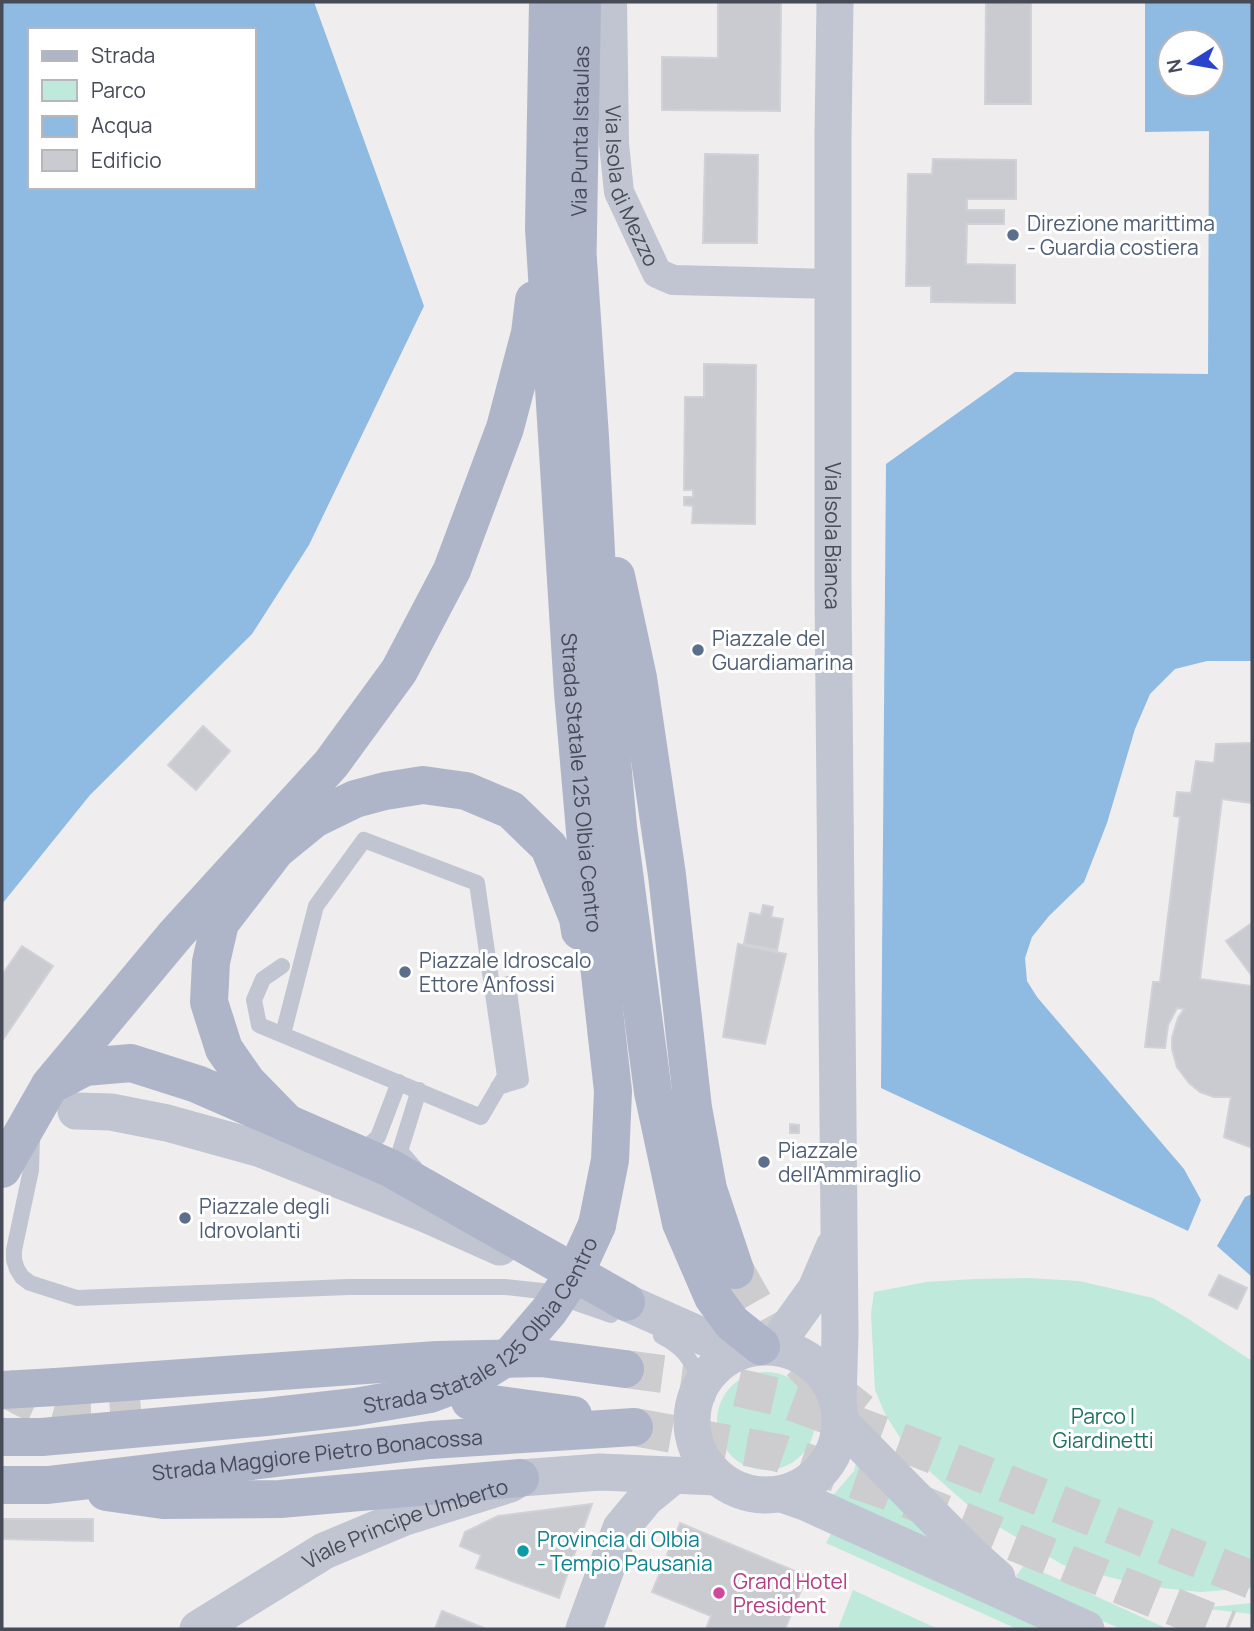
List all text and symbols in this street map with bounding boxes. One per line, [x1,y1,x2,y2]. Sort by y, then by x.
legend [28,28,256,189]
north arrow [1156,28,1226,98]
text: Strada [91,41,155,69]
street label: Via Punta Istaulas [564,45,595,217]
text: N [1160,57,1188,75]
text: Parco [91,76,146,104]
street label: Via Isola di Mezzo [599,105,666,271]
text: Acqua [91,111,153,139]
text: Edificio [91,146,162,174]
place label: Direzione marittima - Guardia costiera [1027,209,1215,261]
marker: Direzione marittima - Guardia costiera [1005,227,1021,243]
street label: Via Isola Bianca [819,462,847,610]
place label: Piazzale del Guardiamarina [712,624,853,676]
street label: Strada Statale 125 Olbia Centro [555,632,609,934]
marker: Piazzale del Guardiamarina [690,642,706,658]
place label: Piazzale Idroscalo Ettore Anfossi [419,946,592,998]
marker: Piazzale Idroscalo Ettore Anfossi [397,964,413,980]
place label: Piazzale dell'Ammiraglio [778,1136,921,1188]
marker: Piazzale dell'Ammiraglio [756,1154,772,1170]
place label: Piazzale degli Idrovolanti [199,1192,330,1244]
marker: Piazzale degli Idrovolanti [177,1210,193,1226]
street label: Strada Statale 125 Olbia Centro [361,1232,604,1419]
park label: Parco I Giardinetti [1052,1402,1154,1454]
street label: Strada Maggiore Pietro Bonacossa [150,1423,484,1487]
street label: Viale Principe Umberto [297,1472,511,1575]
place label: Provincia di Olbia - Tempio Pausania [537,1525,713,1577]
marker: Provincia di Olbia - Tempio Pausania [515,1543,531,1559]
place label: Grand Hotel President [733,1567,848,1619]
marker: Grand Hotel President [711,1585,727,1601]

